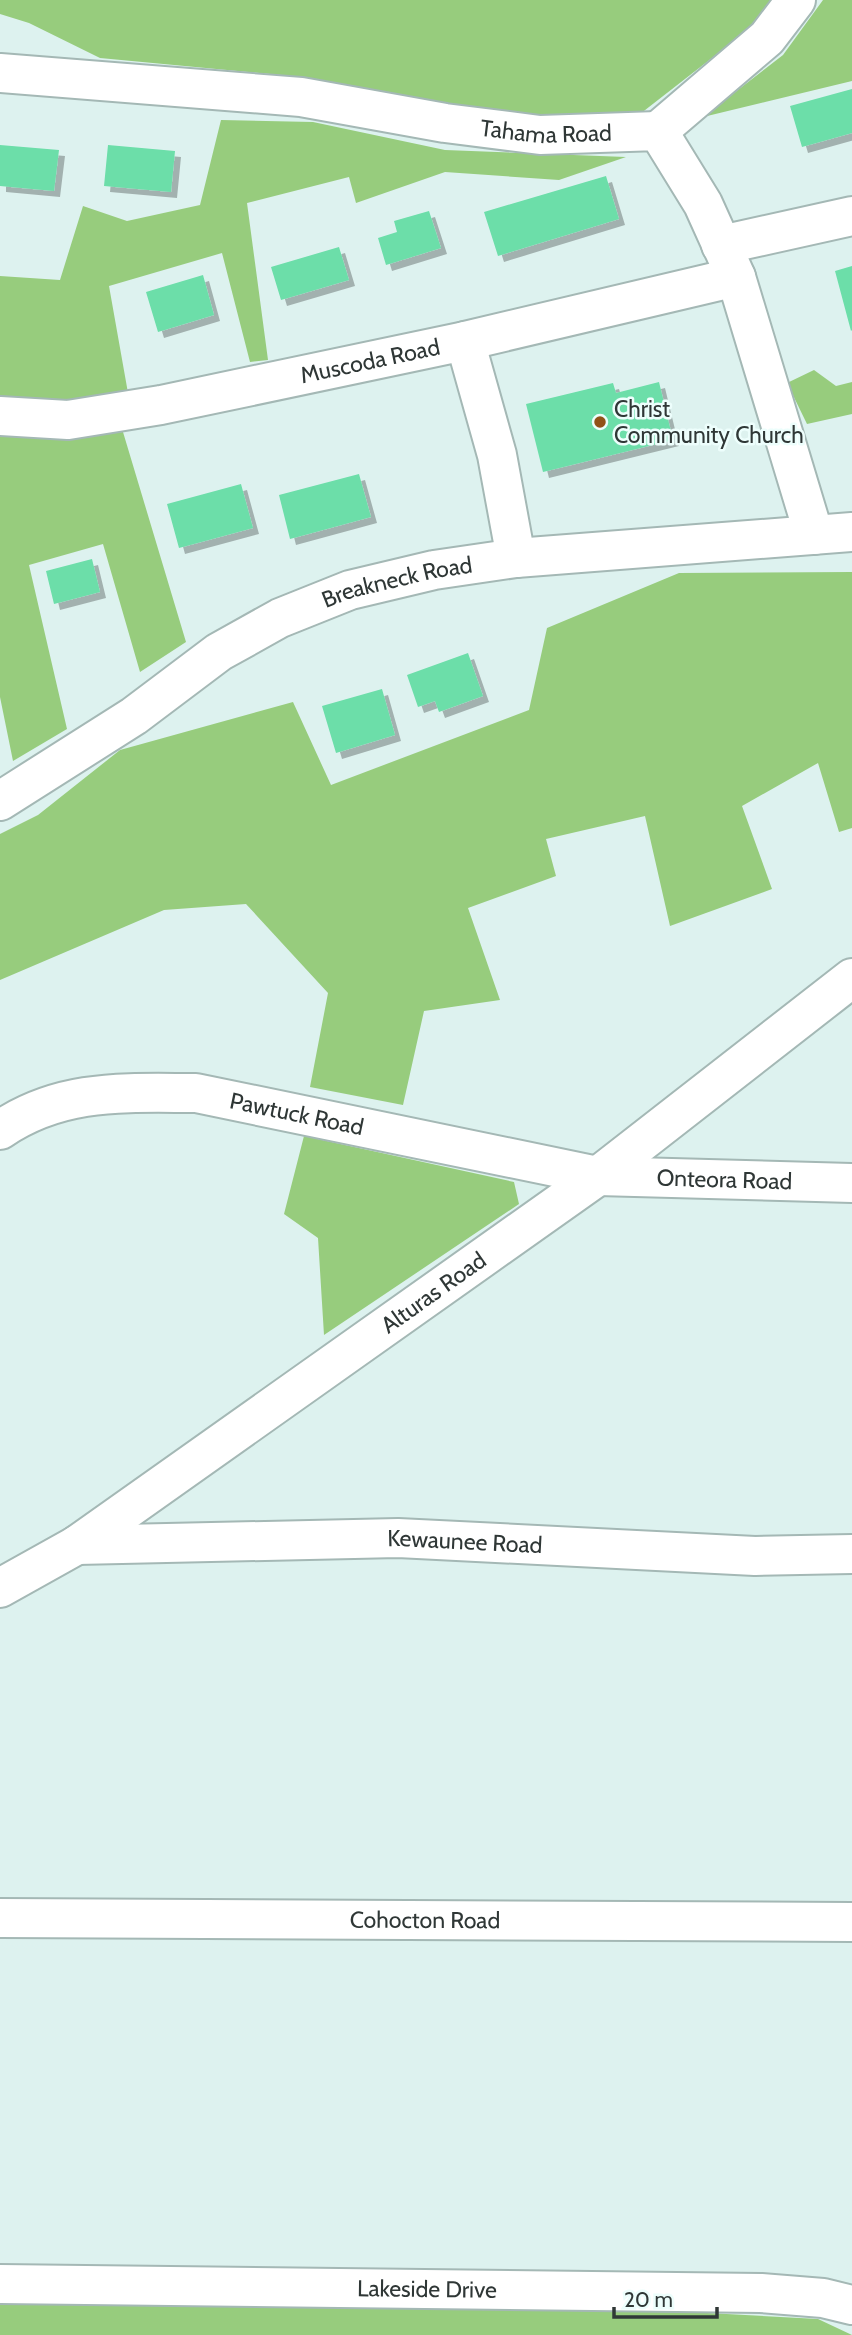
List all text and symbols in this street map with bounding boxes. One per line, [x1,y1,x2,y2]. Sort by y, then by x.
street label: Tahama Road [479,114,612,150]
street label: Muscoda Road [298,333,442,389]
place label: Christ Community Church [614,395,804,449]
marker: Christ Community Church [592,414,608,430]
street label: Breakneck Road [317,551,474,614]
street label: Pawtuck Road [227,1086,366,1141]
street label: Onteora Road [656,1164,793,1195]
street label: Alturas Road [376,1246,491,1339]
street label: Kewaunee Road [387,1524,543,1559]
street label: Cohocton Road [350,1906,500,1934]
street label: Lakeside Drive [357,2274,497,2304]
scale bar [614,2276,717,2320]
text: 20 m [624,2287,673,2312]

